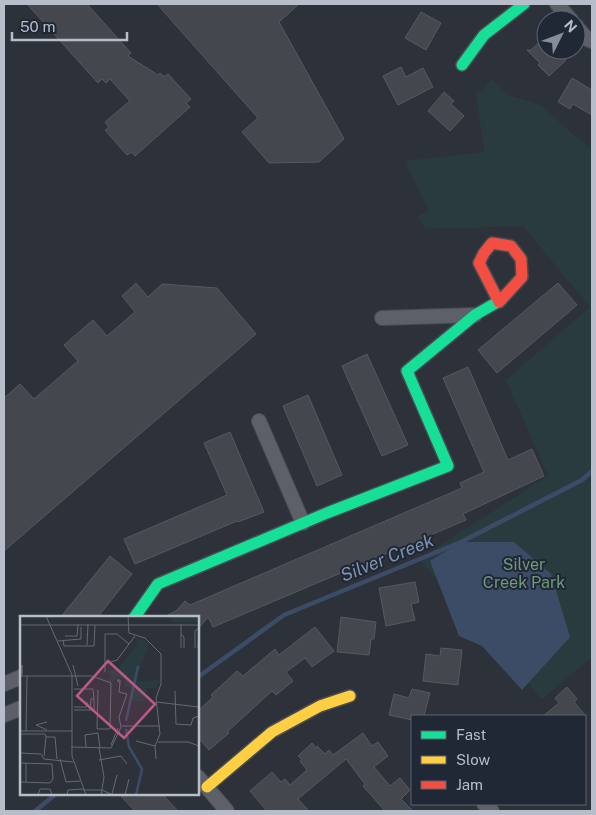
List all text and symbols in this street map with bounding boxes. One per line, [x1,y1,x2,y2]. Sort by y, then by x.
scale bar [12,10,128,42]
north arrow [536,10,586,60]
text: N [561,17,580,36]
text: 50 m [20,18,55,35]
water label: Silver Creek [337,529,437,586]
park label: Silver Creek Park [483,555,565,592]
inset map [20,616,199,795]
legend [411,715,586,805]
text: Fast [456,726,486,743]
text: Slow [456,751,491,768]
text: Jam [456,776,483,793]

